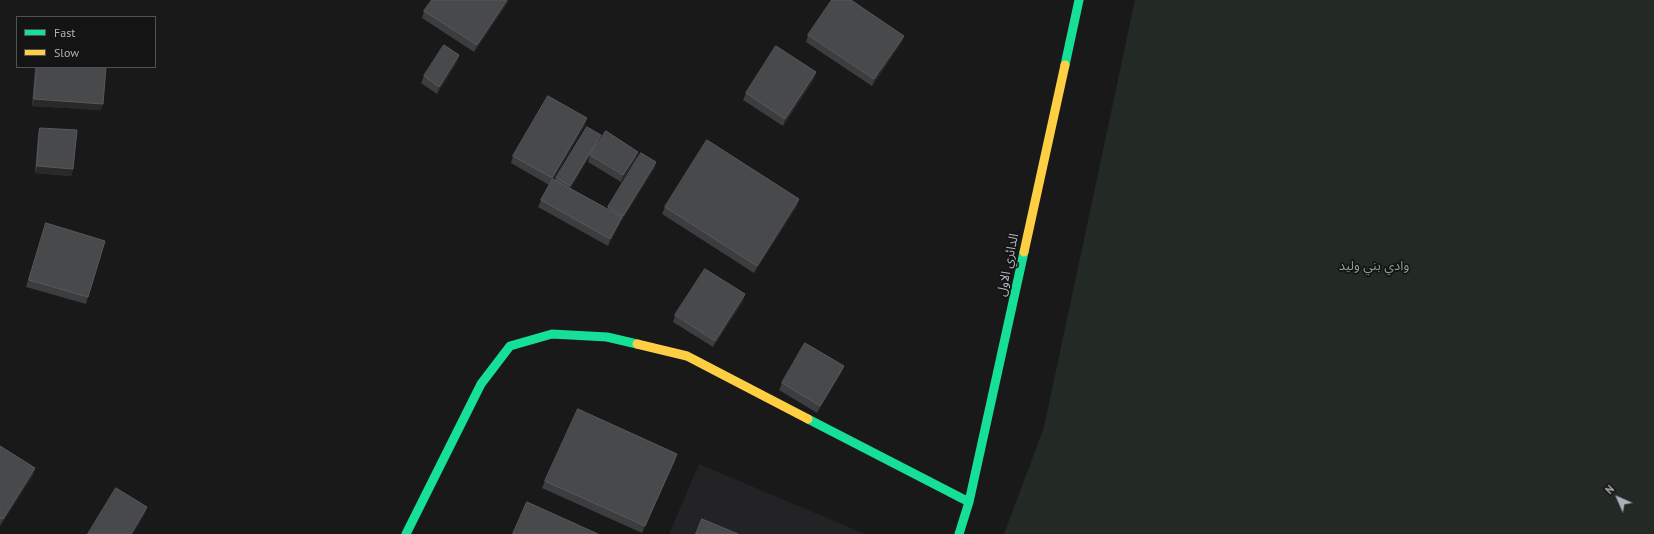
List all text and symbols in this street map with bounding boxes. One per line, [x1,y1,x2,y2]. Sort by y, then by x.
legend [16,16,156,68]
text: Fast [54,25,75,40]
text: Slow [54,45,79,60]
street label: الدائري الاول [994,232,1022,298]
park label: وادي بني وليد [1339,258,1409,274]
north arrow [1598,478,1638,518]
text: N [1602,482,1617,497]

